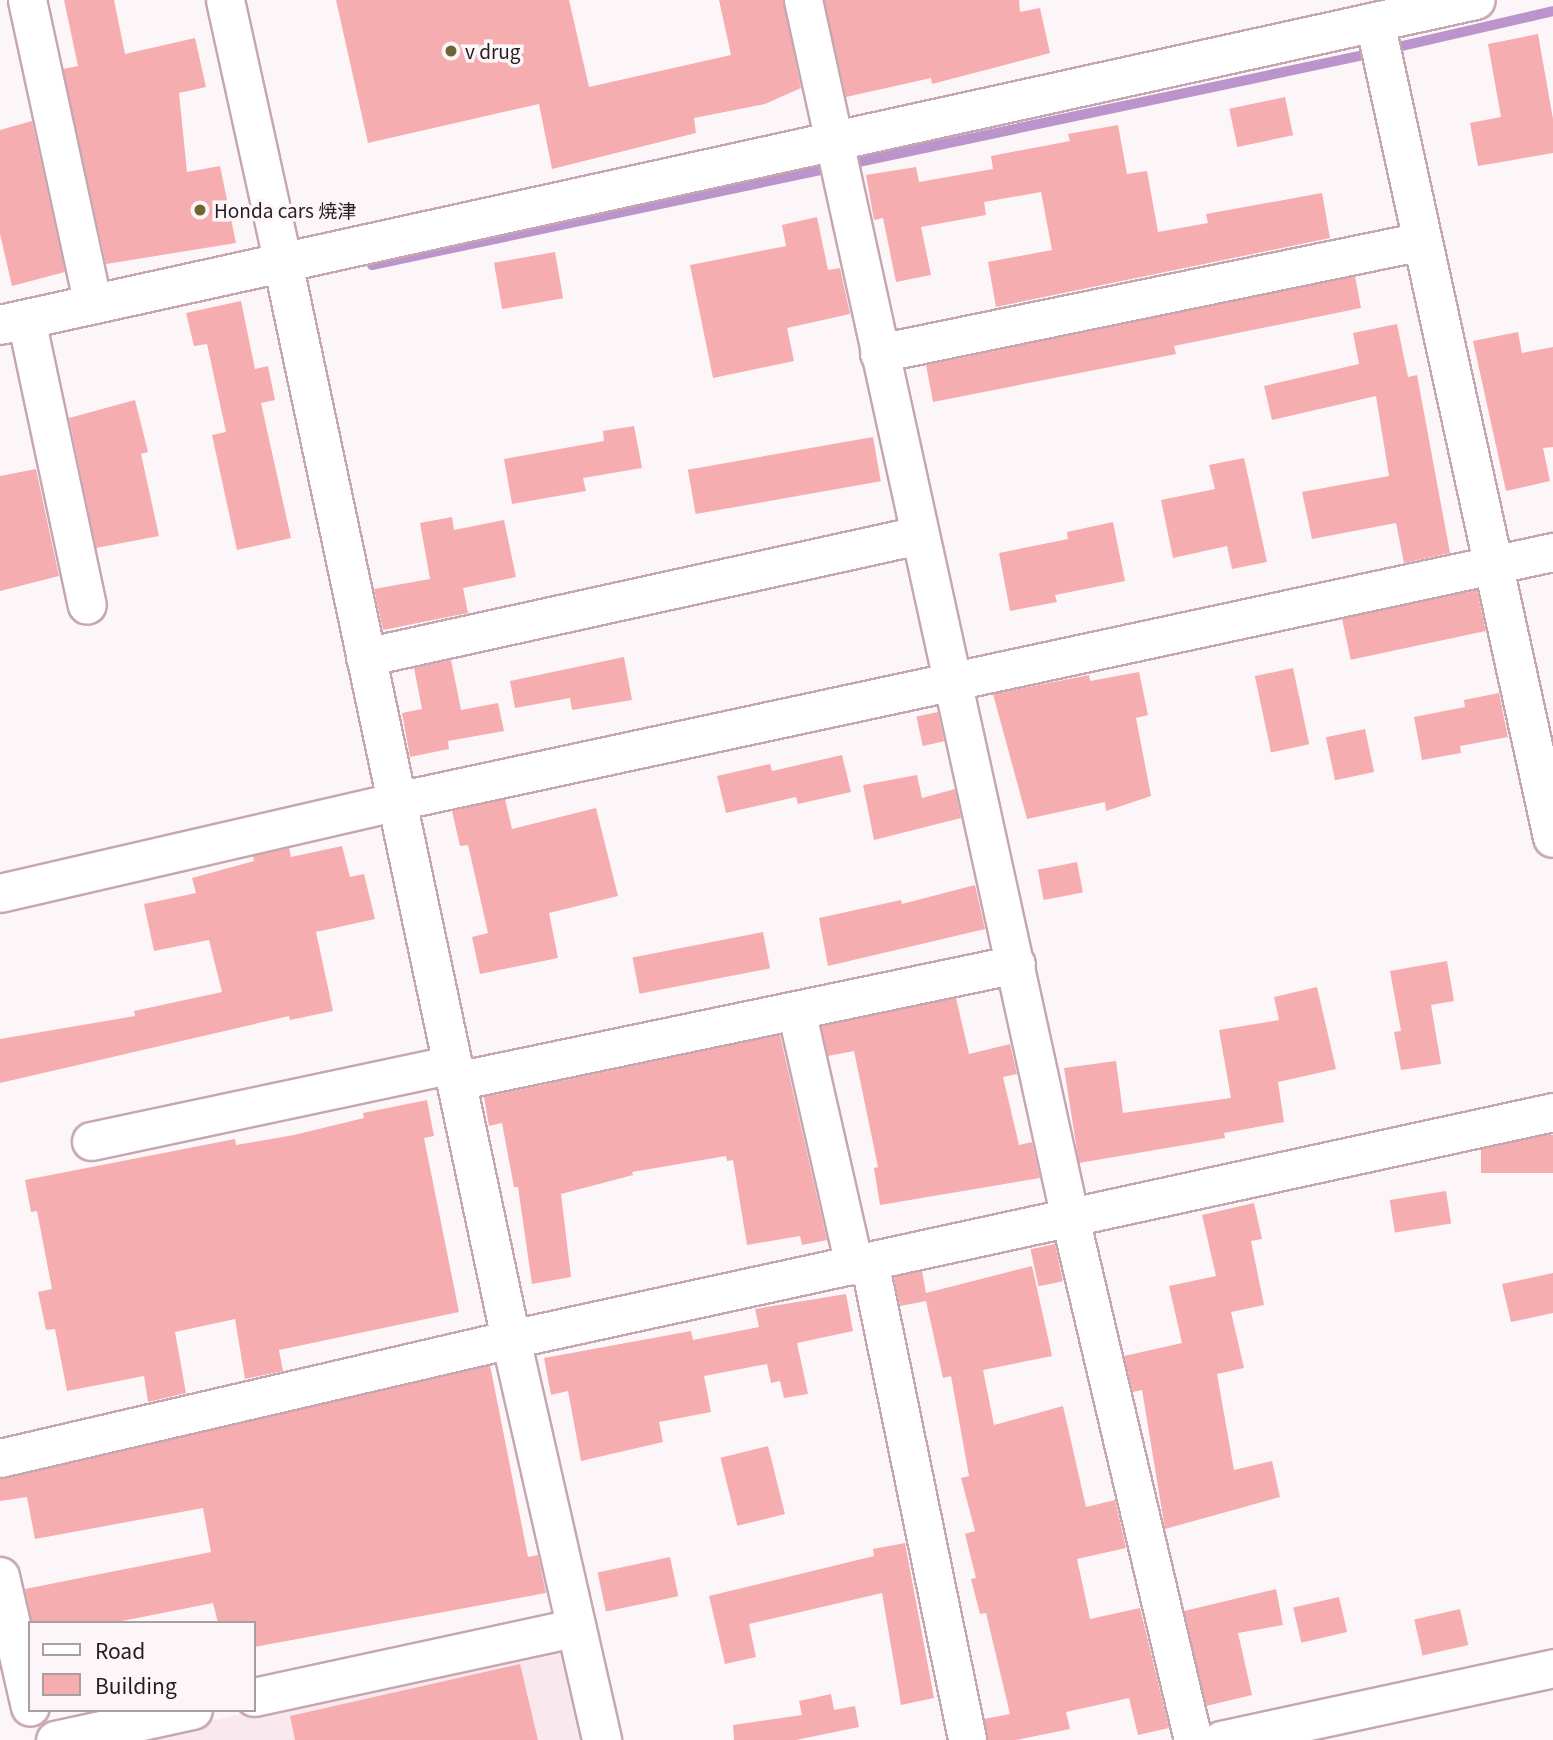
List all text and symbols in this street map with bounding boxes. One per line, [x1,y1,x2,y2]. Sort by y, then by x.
place label: v drug [465,40,521,62]
marker: v drug [443,43,459,59]
place label: Honda cars 焼津 [214,199,356,221]
marker: Honda cars 焼津 [192,202,208,218]
legend [28,1621,256,1712]
text: Road [95,1635,145,1665]
text: Building [95,1670,177,1700]

